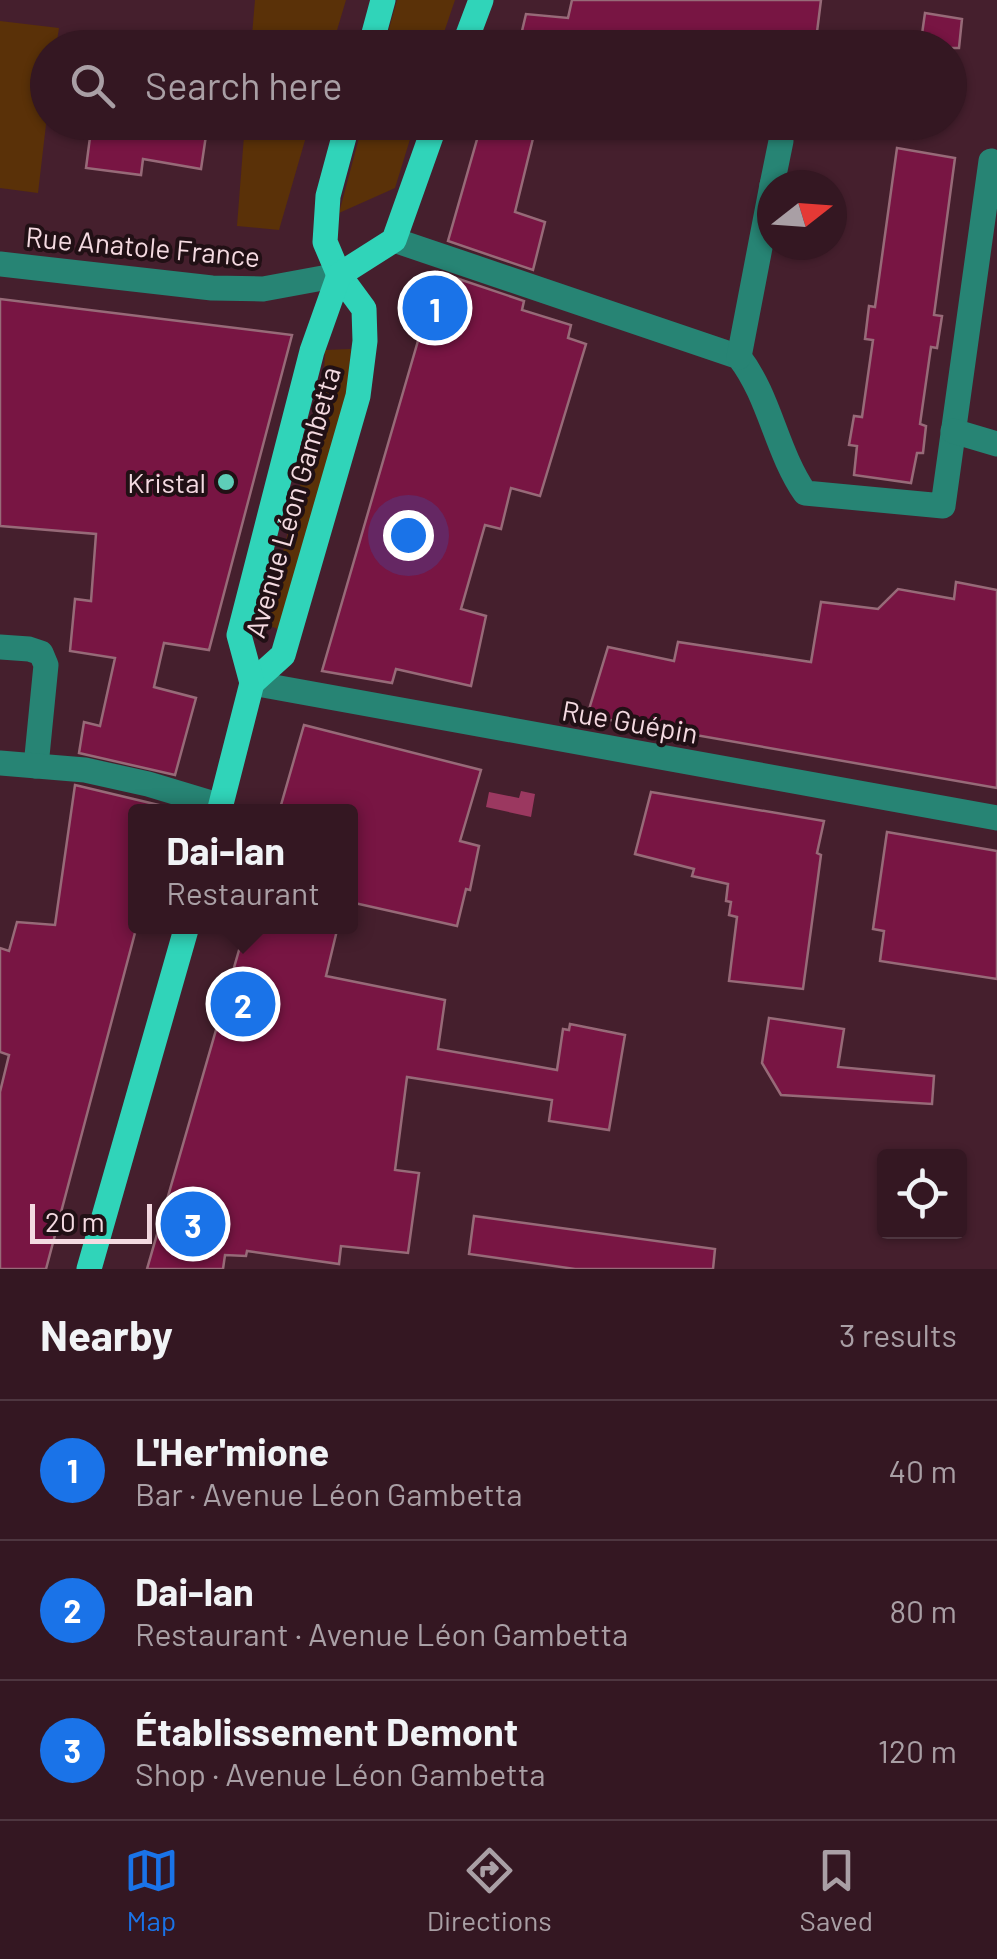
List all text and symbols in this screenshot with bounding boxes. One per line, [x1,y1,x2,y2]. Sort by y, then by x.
search box [30,30,967,140]
icon: search [65,58,120,113]
text: Search here [145,62,343,108]
north arrow [757,170,847,260]
street label: Rue Anatole France [24,219,262,273]
pin: 1 [402,270,468,346]
street label: Avenue Léon Gambetta [237,363,347,641]
place label: Kristal [127,465,206,499]
marker: Kristal [215,471,237,493]
your location [383,510,434,561]
street label: Rue Guépin [559,692,701,750]
popup [128,804,358,934]
text: Dai-lan [166,827,285,873]
text: Restaurant [166,873,320,911]
pin: 2 [210,966,276,1042]
map controls [877,1149,967,1239]
button: locate [877,1149,967,1239]
pin: 3 [160,1186,226,1262]
scale bar [30,1199,152,1244]
text: 20 m [45,1204,105,1238]
text: Nearby [40,1309,173,1359]
text: 3 results [839,1315,957,1353]
text: L'Her'mione [135,1428,329,1474]
text: 1 [67,1451,78,1489]
text: 40 m [888,1451,957,1489]
text: Bar · Avenue Léon Gambetta [135,1474,523,1512]
text: Dai-lan [135,1568,254,1614]
text: 2 [64,1591,81,1629]
text: 80 m [889,1591,957,1629]
text: Restaurant · Avenue Léon Gambetta [135,1614,628,1652]
text: Établissement Demont [135,1708,518,1754]
text: 3 [64,1731,81,1769]
text: 120 m [878,1731,957,1769]
text: Shop · Avenue Léon Gambetta [135,1754,546,1792]
tab: Map [124,1843,179,1937]
tab: Directions [427,1843,552,1937]
tab: Saved [800,1843,873,1937]

